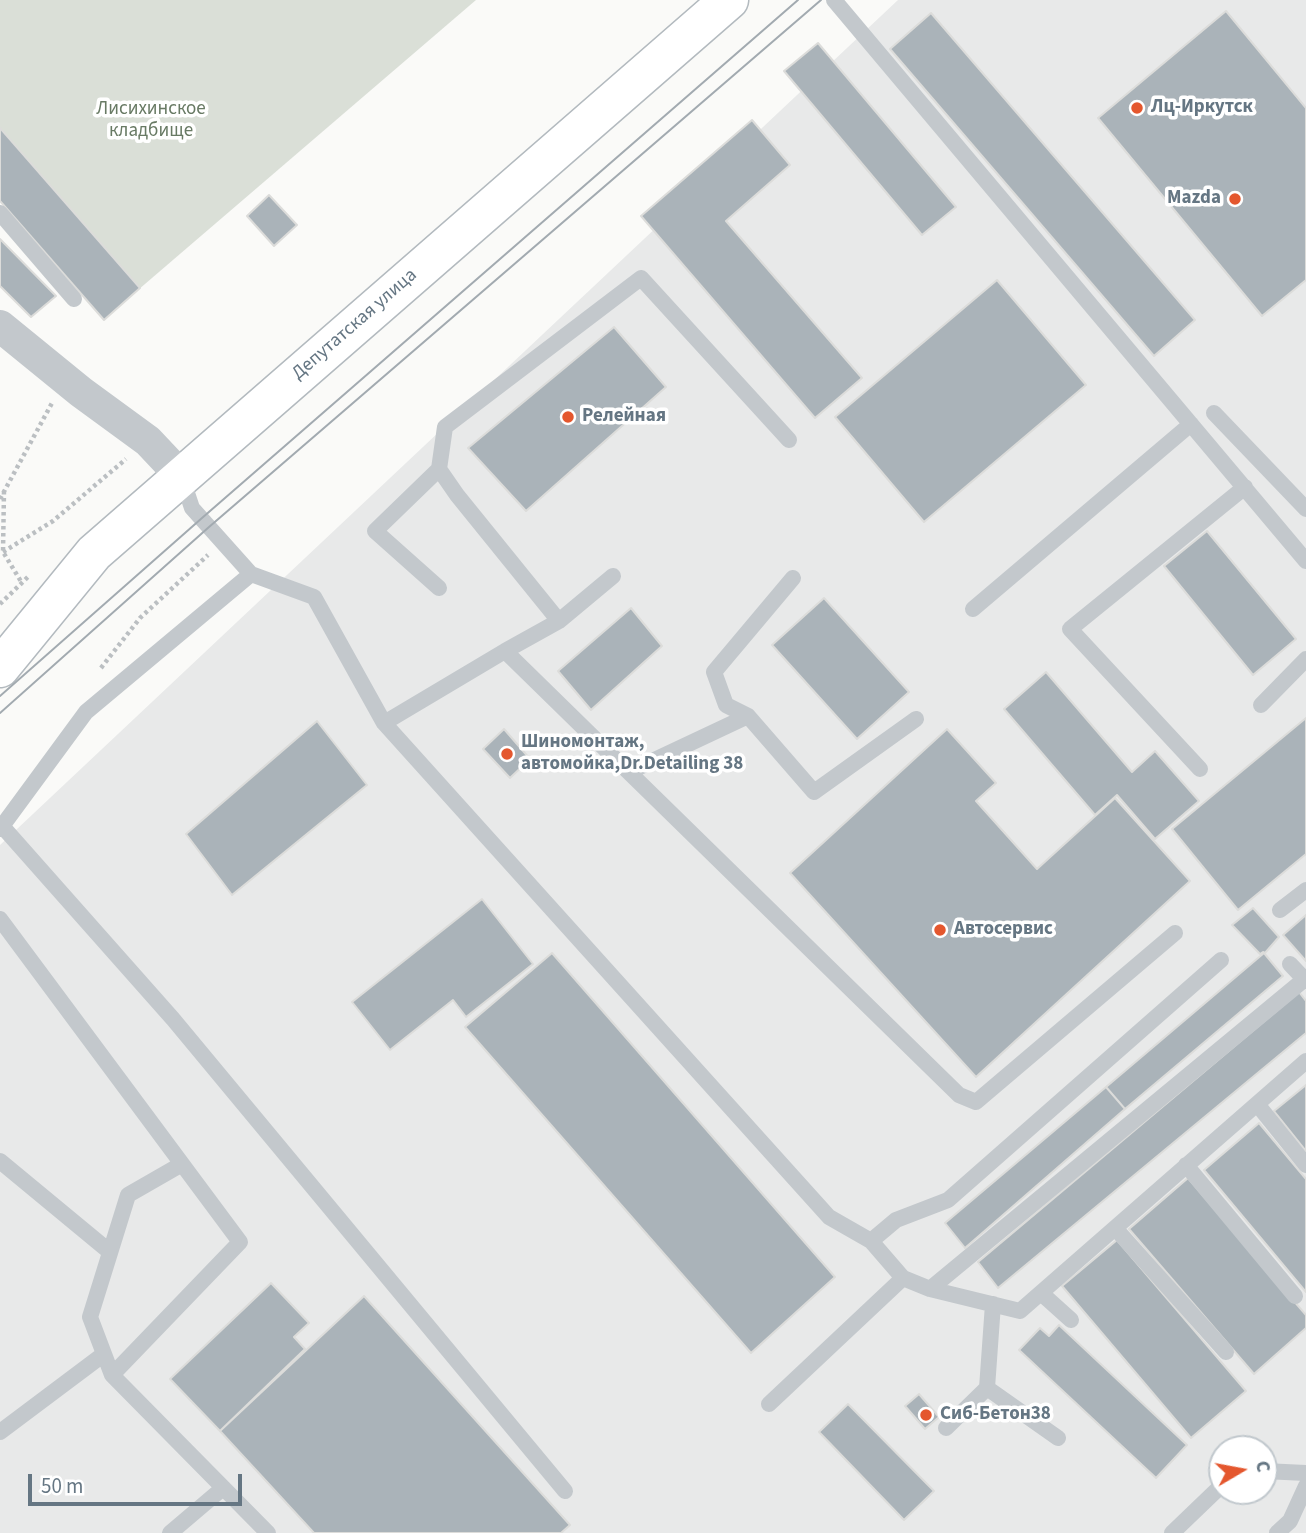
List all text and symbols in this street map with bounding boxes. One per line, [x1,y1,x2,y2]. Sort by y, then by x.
place label: Лц-Иркутск [1151,97,1253,119]
park label: Лисихинское кладбище [96,99,206,143]
marker: Лц-Иркутск [1129,100,1145,116]
place label: Mazda [1167,188,1221,210]
marker: Mazda [1227,191,1243,207]
street label: Депутатская улица [288,265,422,385]
place label: Релейная [582,406,666,428]
marker: Релейная [560,409,576,425]
place label: Шиномонтаж, автомойка,Dr.Detailing 38 [521,732,743,776]
marker: Шиномонтаж, автомойка,Dr.Detailing 38 [499,746,515,762]
place label: Автосервис [954,919,1053,941]
marker: Автосервис [932,922,948,938]
place label: Сиб-Бетон38 [940,1404,1051,1426]
marker: Сиб-Бетон38 [918,1407,934,1423]
north arrow [1208,1435,1278,1505]
text: С [1248,1459,1276,1474]
scale bar [32,1460,245,1504]
text: 50 m [41,1471,83,1501]

